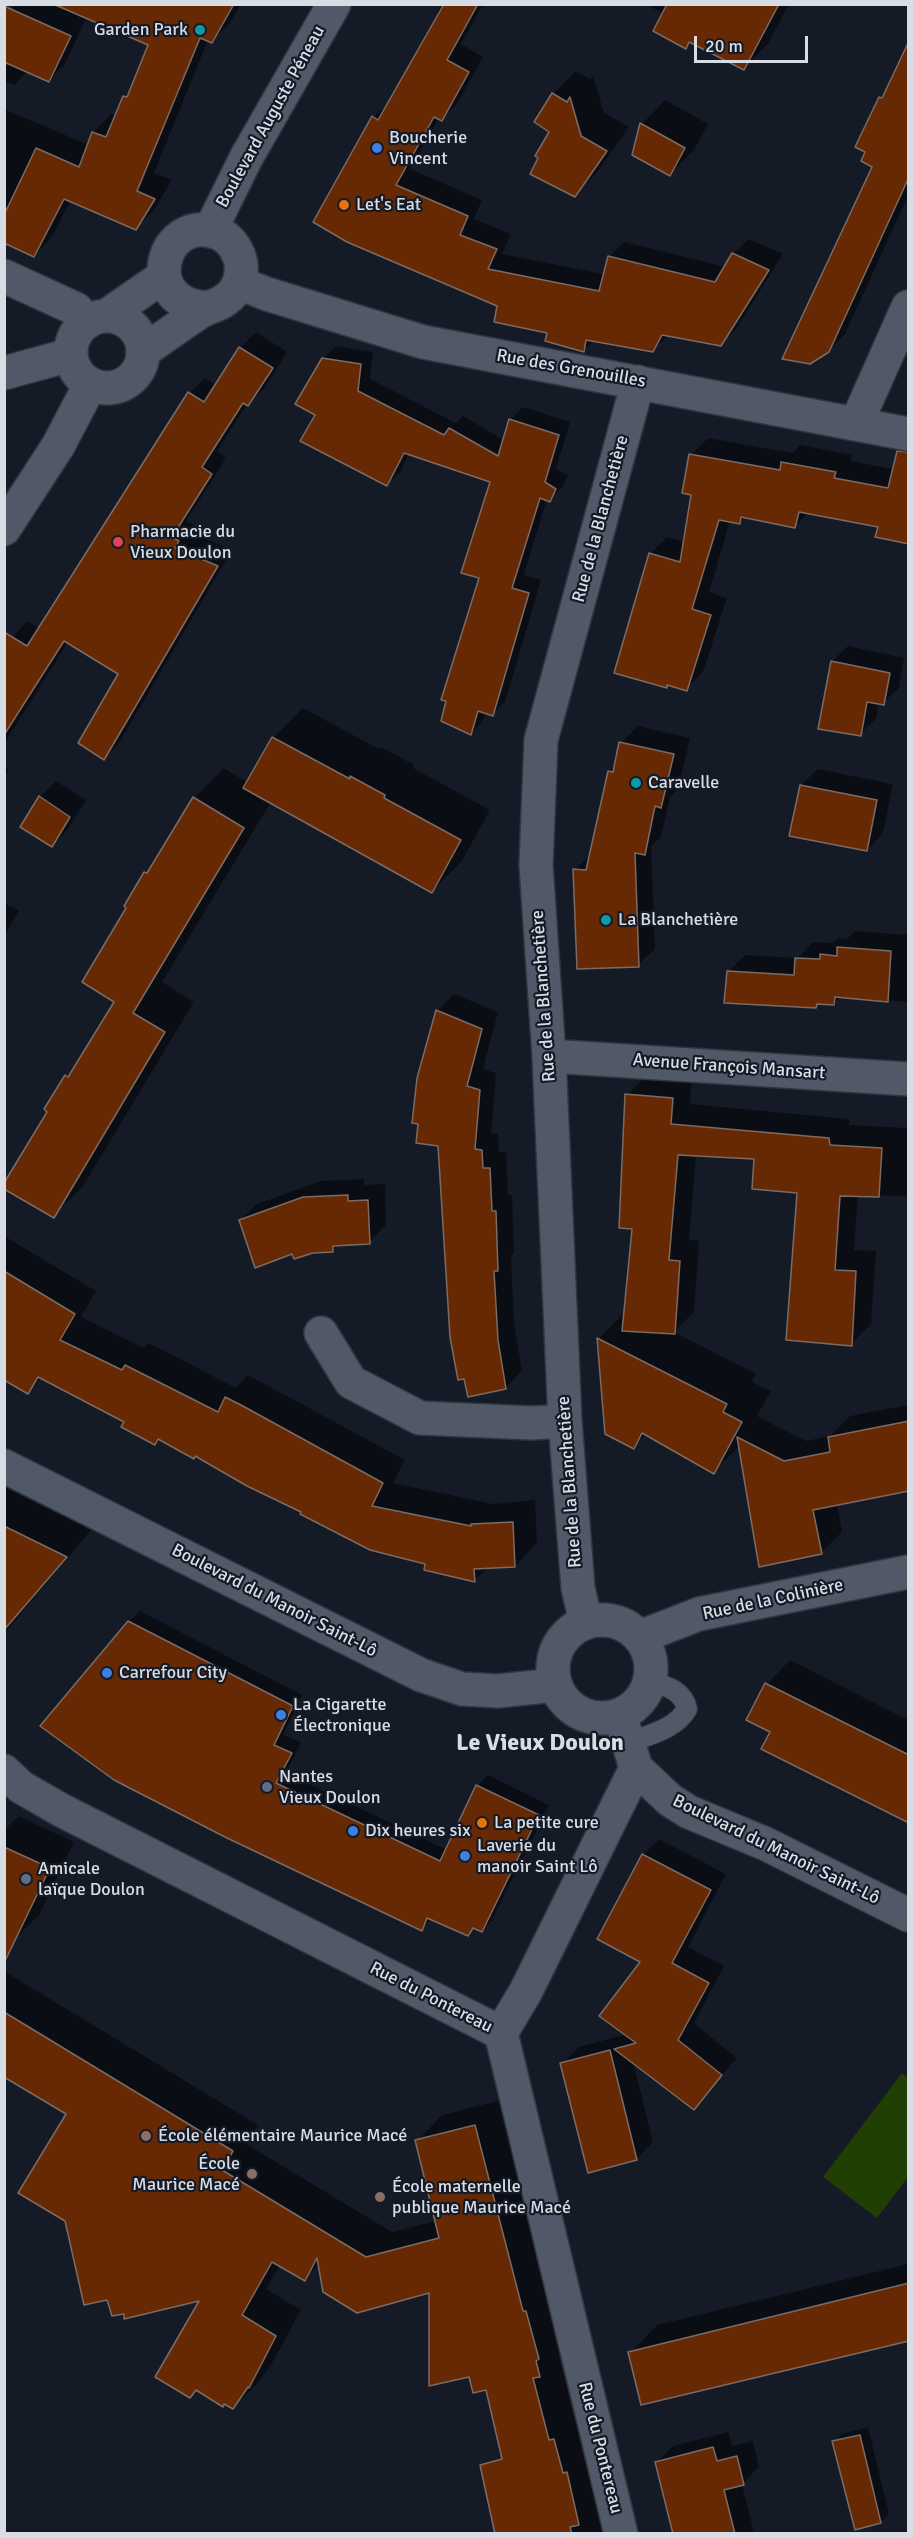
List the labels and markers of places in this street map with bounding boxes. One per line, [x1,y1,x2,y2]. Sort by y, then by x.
place label: Garden Park [94,19,188,41]
marker: Garden Park [193,23,207,37]
place label: Boucherie Vincent [389,127,467,170]
marker: Boucherie Vincent [370,141,384,155]
place label: Let's Eat [356,194,421,216]
marker: Let's Eat [337,198,351,212]
place label: Pharmacie du Vieux Doulon [130,521,235,564]
marker: Pharmacie du Vieux Doulon [111,535,125,549]
place label: Caravelle [648,772,719,794]
marker: Caravelle [629,776,643,790]
place label: La Blanchetière [618,909,738,931]
marker: La Blanchetière [599,913,613,927]
place label: Carrefour City [119,1662,227,1684]
marker: Carrefour City [100,1666,114,1680]
place label: La Cigarette Électronique [293,1694,391,1736]
marker: La Cigarette Électronique [274,1708,288,1722]
place label: Nantes Vieux Doulon [279,1766,380,1808]
marker: Nantes Vieux Doulon [260,1780,274,1794]
place label: La petite cure [494,1812,599,1834]
marker: La petite cure [475,1816,489,1830]
place label: Dix heures six [365,1820,470,1842]
marker: Dix heures six [346,1824,360,1838]
place label: Laverie du manoir Saint Lô [477,1835,598,1878]
marker: Laverie du manoir Saint Lô [458,1849,472,1863]
place label: Amicale laïque Doulon [38,1858,145,1900]
marker: Amicale laïque Doulon [19,1872,33,1886]
place label: École élémentaire Maurice Macé [158,2125,407,2147]
marker: École élémentaire Maurice Macé [139,2129,153,2143]
place label: École Maurice Macé [132,2153,240,2196]
marker: École Maurice Macé [245,2167,259,2181]
place label: École maternelle publique Maurice Macé [392,2176,571,2218]
marker: École maternelle publique Maurice Macé [373,2190,387,2204]

